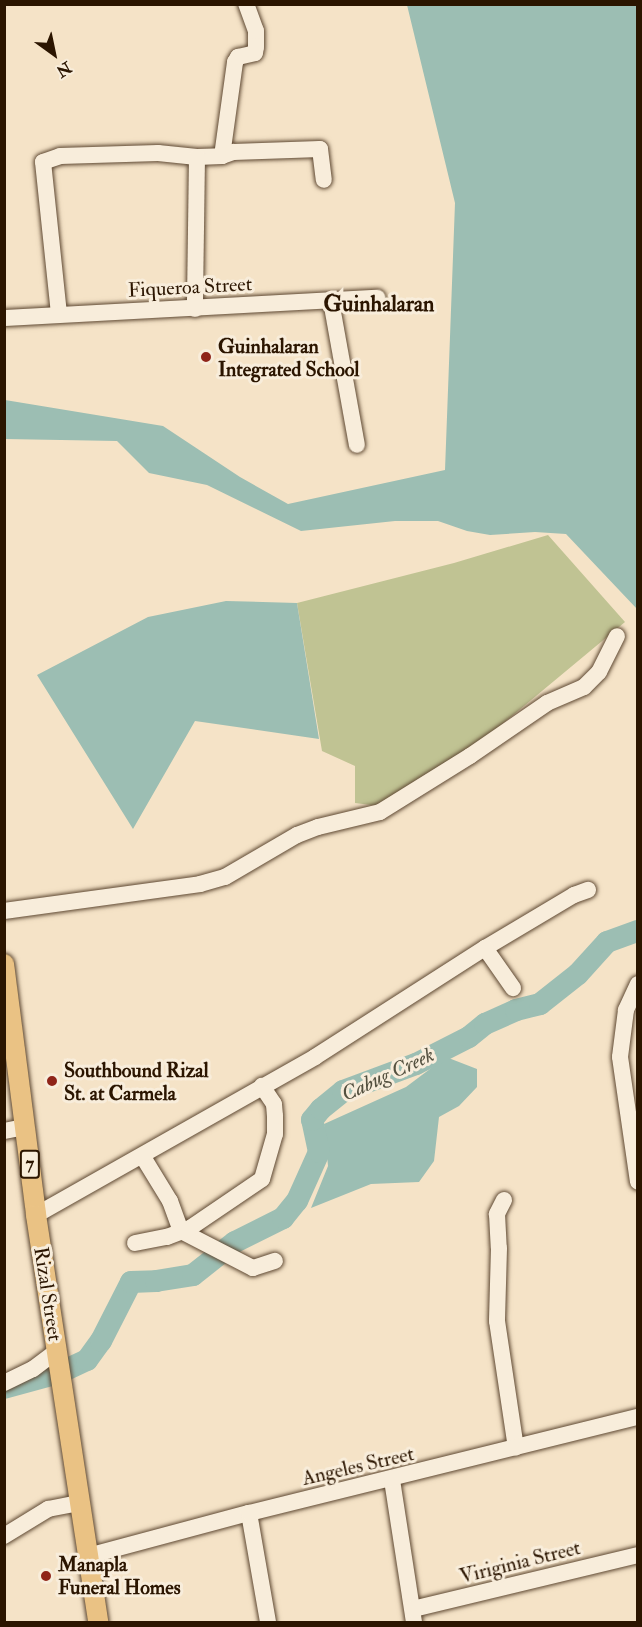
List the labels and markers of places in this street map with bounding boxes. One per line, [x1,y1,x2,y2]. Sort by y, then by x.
place label: Guinhalaran Integrated School [218,334,359,381]
marker: Guinhalaran Integrated School [199,350,213,364]
place label: Southbound Rizal St. at Carmela [64,1058,209,1105]
marker: Southbound Rizal St. at Carmela [45,1074,59,1088]
place label: Manapla Funeral Homes [58,1552,181,1599]
marker: Manapla Funeral Homes [39,1569,53,1583]

